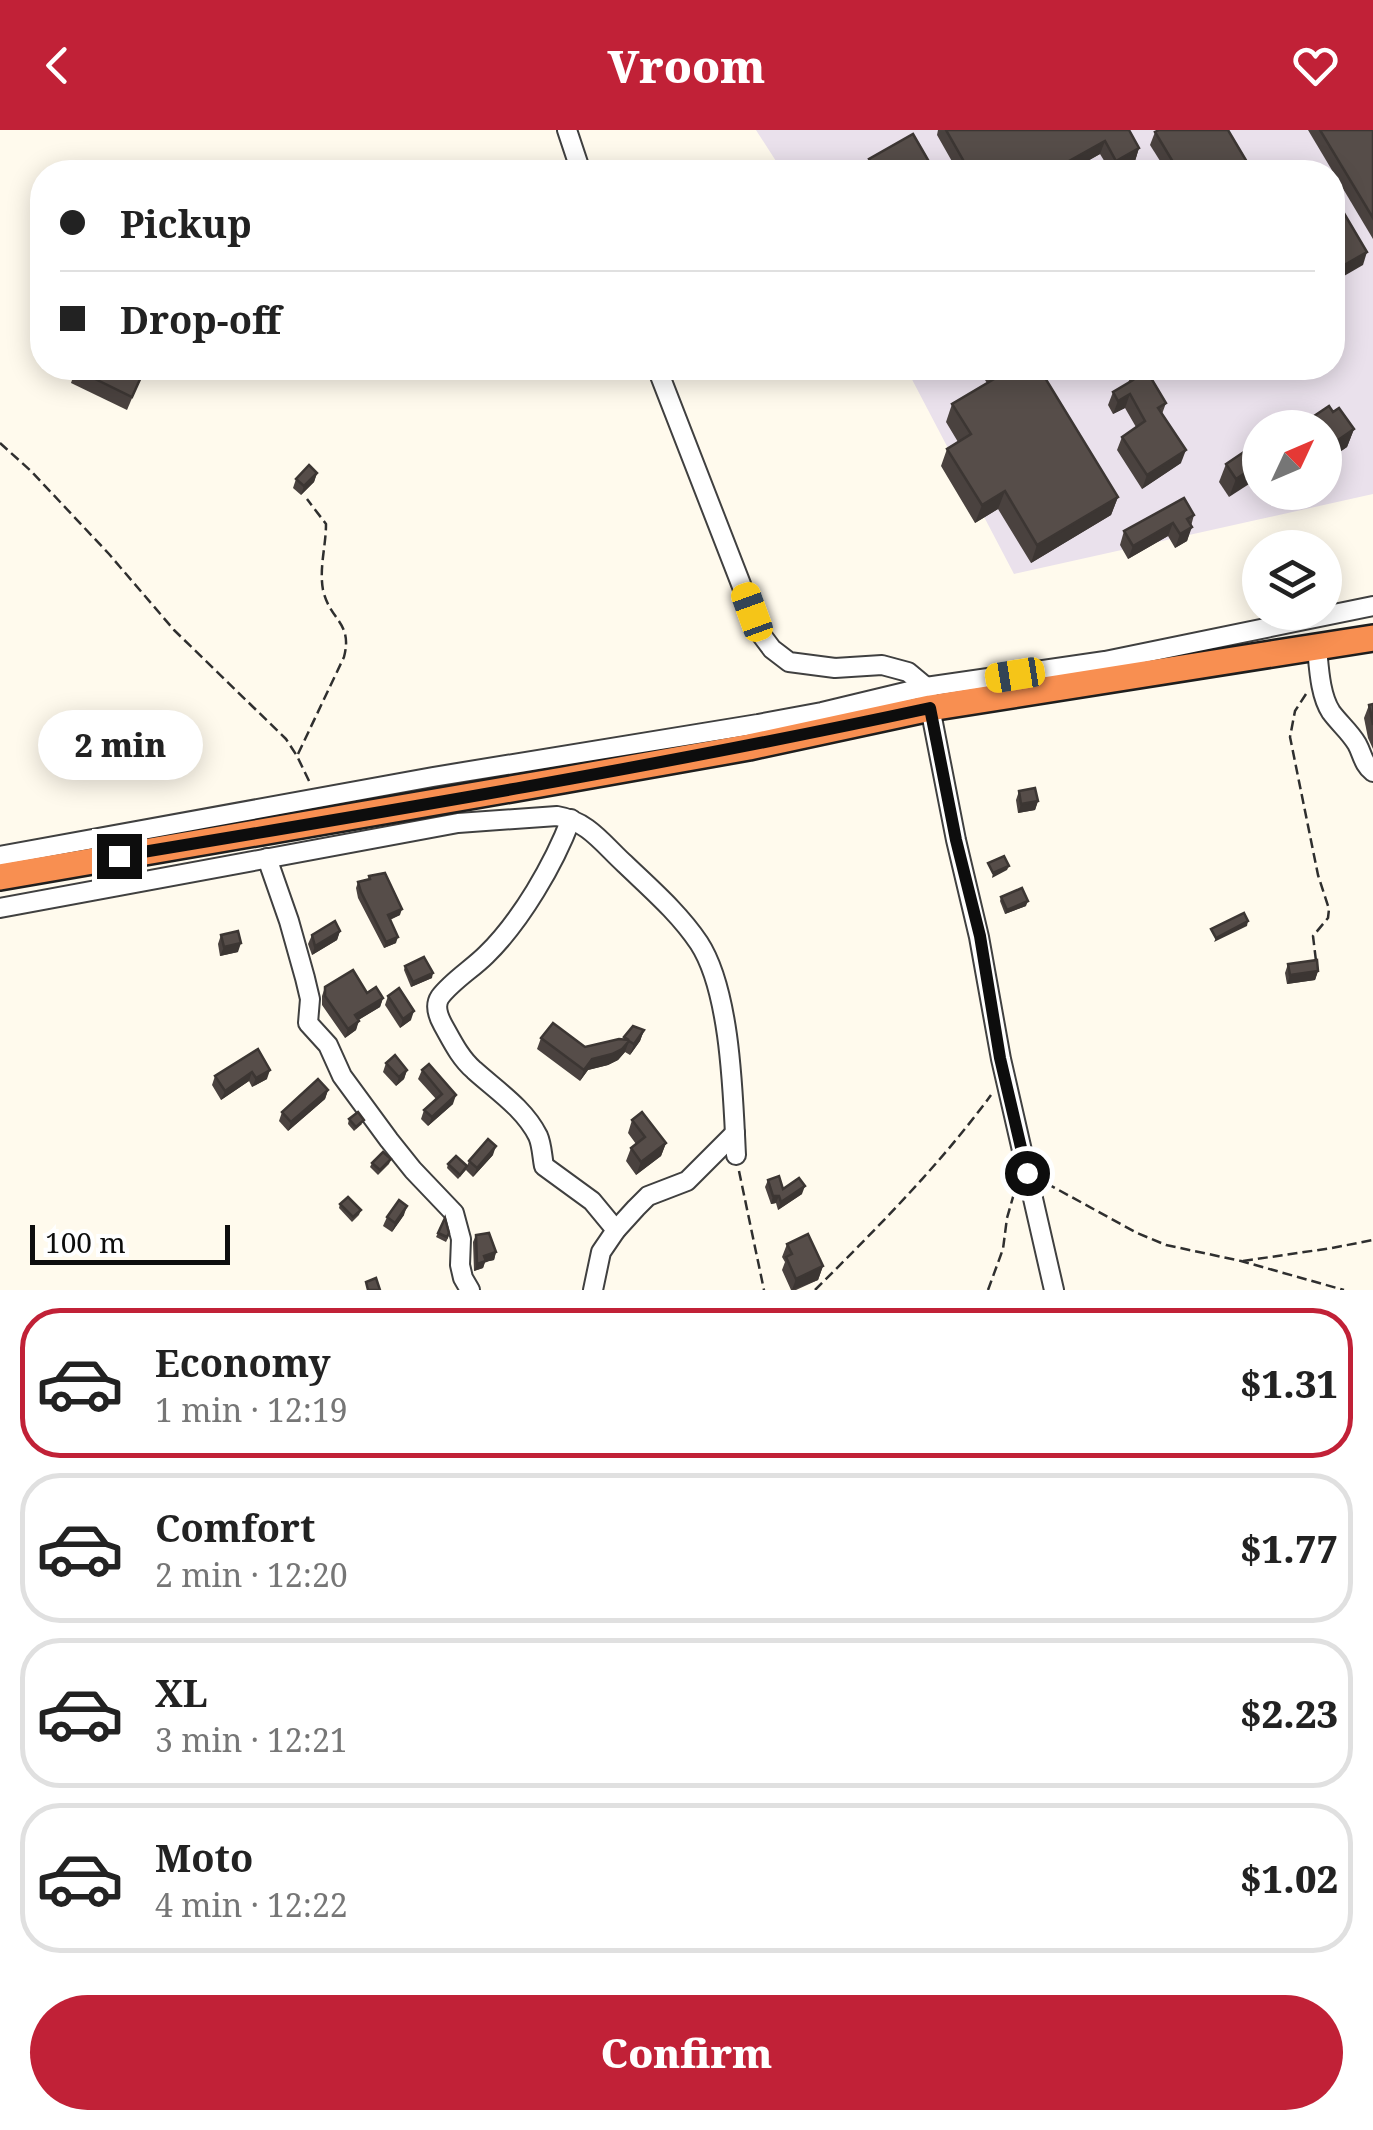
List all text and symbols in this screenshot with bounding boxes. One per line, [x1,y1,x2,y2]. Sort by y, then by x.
text: Vroom [608,35,765,96]
icon: back [30,38,85,93]
icon: heart [1288,38,1343,93]
text: Pickup [120,197,252,249]
text: Drop-off [120,293,281,345]
north arrow [1242,410,1342,510]
map controls [1242,410,1342,630]
button: layers [1242,530,1342,630]
car [728,579,776,645]
car [983,655,1047,695]
callout: 2 min [36,711,202,781]
text: 2 min [75,723,166,766]
route end [97,834,142,879]
route start [1005,1151,1050,1196]
scale bar [30,1220,230,1264]
text: 100 m [45,1223,126,1261]
text: Economy [155,1336,331,1388]
icon: car [35,1338,125,1428]
text: $1.31 [1240,1357,1338,1409]
text: 1 min · 12:19 [155,1388,348,1431]
text: Comfort [155,1501,315,1553]
icon: car [35,1503,125,1593]
text: $1.77 [1240,1522,1338,1574]
text: 2 min · 12:20 [155,1553,348,1596]
text: XL [155,1666,208,1718]
icon: car [35,1668,125,1758]
text: $2.23 [1240,1687,1338,1739]
text: 3 min · 12:21 [155,1718,348,1761]
text: Moto [155,1831,253,1883]
icon: car [35,1833,125,1923]
text: $1.02 [1240,1852,1338,1904]
text: 4 min · 12:22 [155,1883,348,1926]
button: Confirm [30,1995,1343,2110]

